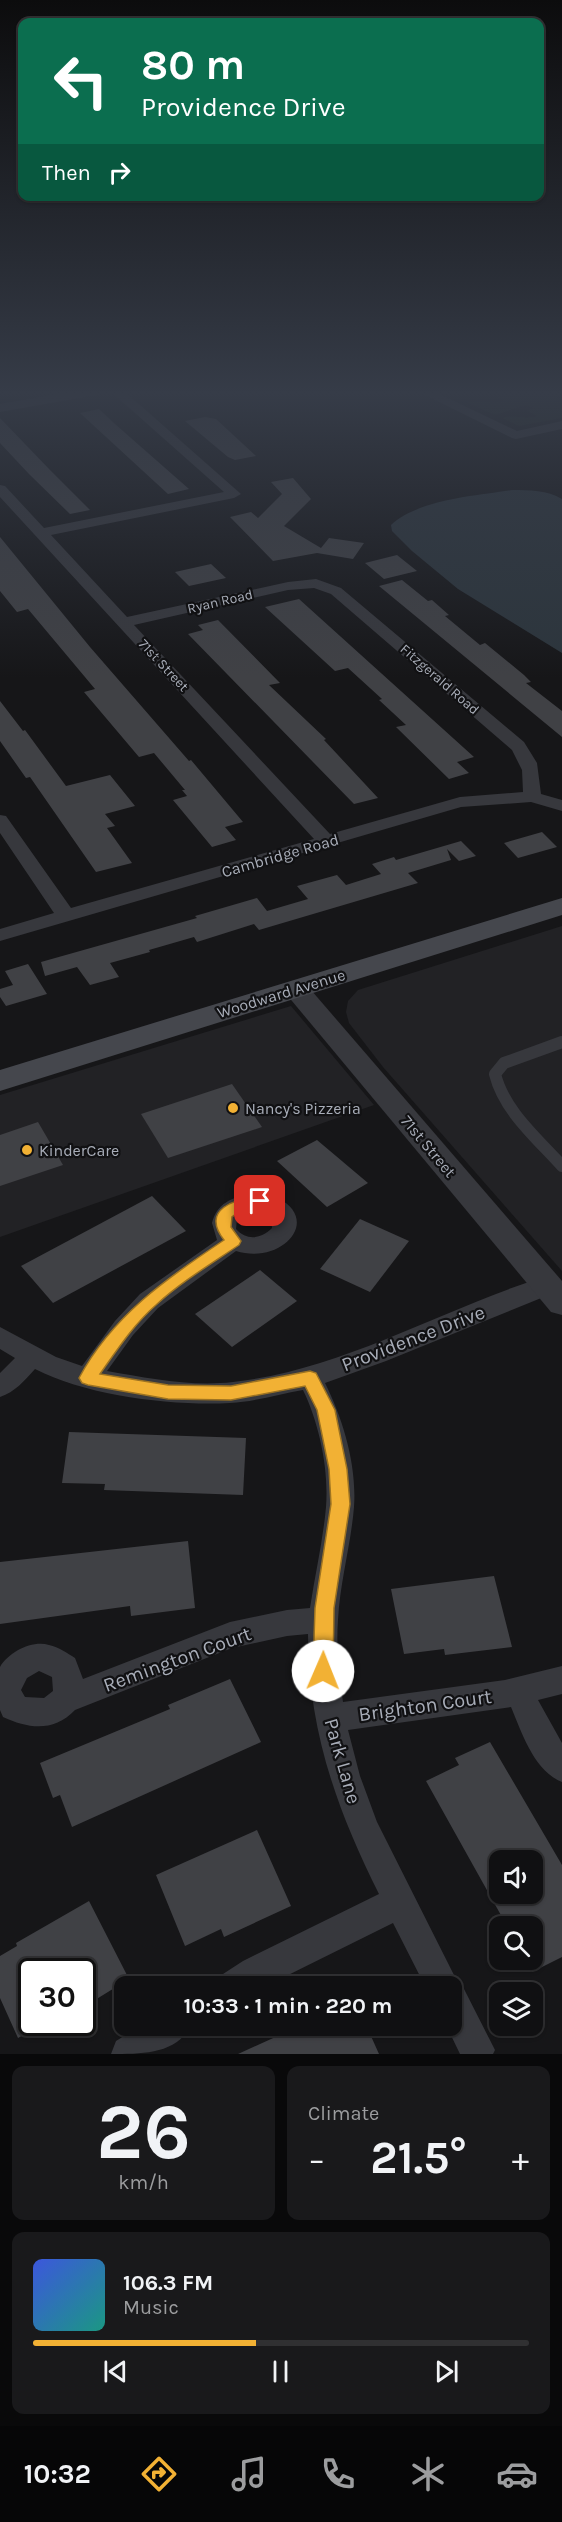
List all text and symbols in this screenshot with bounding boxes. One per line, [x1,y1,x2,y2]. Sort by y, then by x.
text: 80 m [141,40,245,90]
icon: left [42,42,120,120]
text: Providence Drive [141,91,346,123]
icon: right [103,156,136,189]
text: Then [42,160,91,186]
street label: Ryan Road [186,586,255,617]
street label: 71st Street [135,636,192,695]
street label: Fitzgerald Road [397,640,483,718]
street label: Cambridge Road [219,830,341,881]
street label: Woodward Avenue [215,965,347,1022]
place label: Nancy's Pizzeria [245,1099,361,1118]
marker: Nancy's Pizzeria [226,1101,240,1115]
street label: 71st Street [397,1112,460,1181]
place label: KinderCare [39,1141,119,1160]
marker: KinderCare [20,1143,34,1157]
pin [234,1175,285,1226]
icon: arrive [243,1184,276,1217]
street label: Providence Drive [338,1301,488,1376]
street label: Remington Court [100,1622,255,1697]
position arrow [291,1639,355,1703]
street label: Brighton Court [357,1685,494,1726]
street label: Park Lane [319,1716,366,1807]
map controls [489,1850,543,2036]
button: sound [489,1850,543,1904]
button: search [489,1916,543,1970]
speed limit sign: 30 [18,1958,96,2036]
button: layers [489,1982,543,2036]
text: 10:33 · 1 min · 220 m [184,1993,392,2019]
text: 26 [96,2086,191,2178]
text: Climate [308,2102,379,2125]
text: 21.5° [370,2132,467,2184]
text: − [308,2140,325,2178]
text: + [512,2140,529,2178]
text: km/h [118,2171,169,2194]
text: 106.3 FM [123,2270,213,2296]
text: Music [123,2296,179,2319]
icon: previous [99,2355,132,2388]
icon: pause [264,2355,297,2388]
icon: next [430,2355,463,2388]
icon: directions [138,2453,180,2495]
icon: music [228,2453,270,2495]
icon: phone [317,2453,359,2495]
icon: climate [407,2453,449,2495]
icon: car [496,2453,538,2495]
text: 10:32 [24,2458,91,2490]

